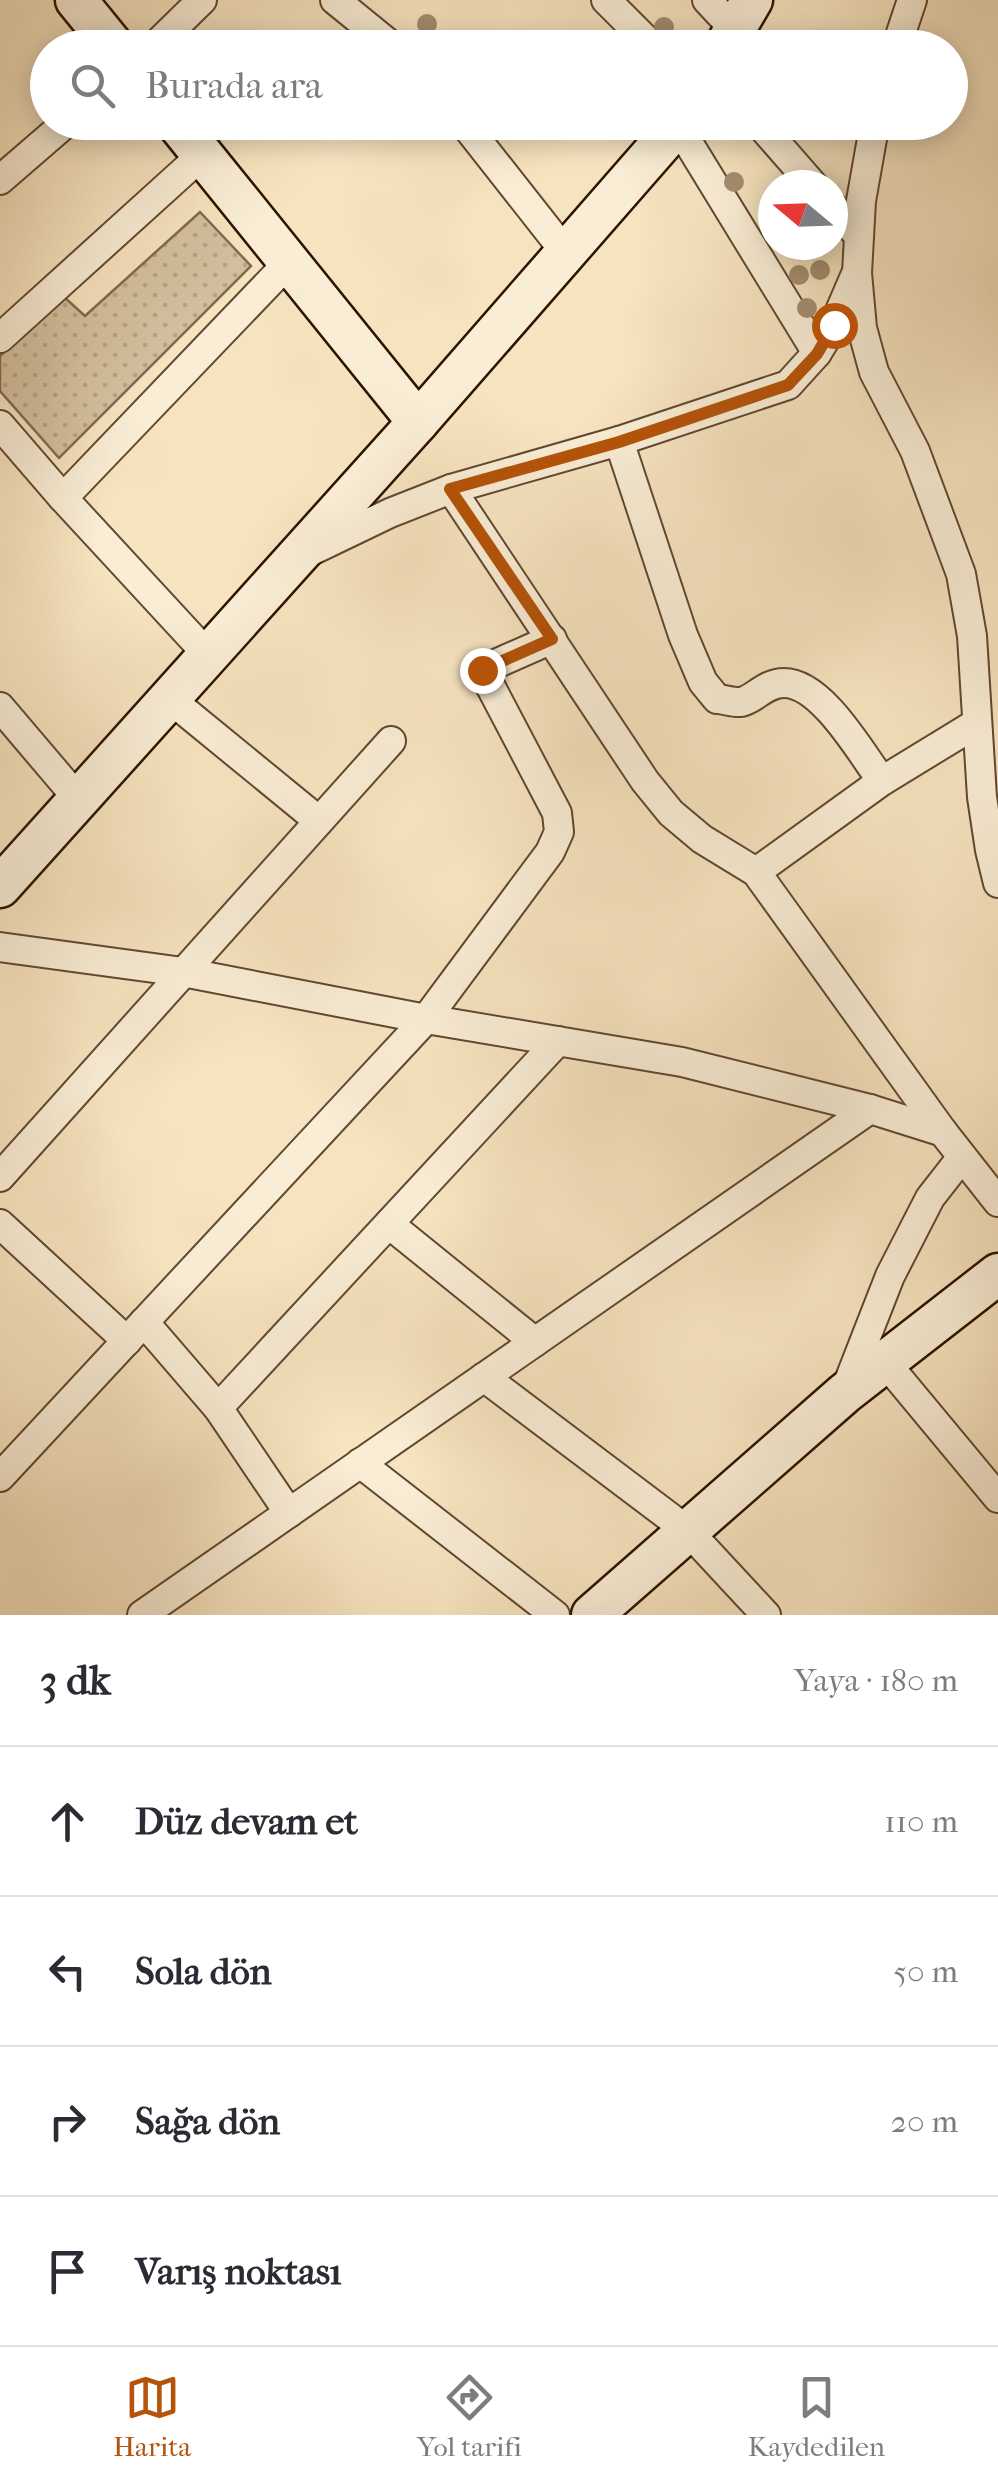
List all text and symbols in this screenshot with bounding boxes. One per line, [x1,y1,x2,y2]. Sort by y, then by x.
search box [30,30,968,140]
icon: search [65,58,120,113]
text: Burada ara [145,63,323,108]
north arrow [758,170,848,260]
route start [812,303,858,349]
route end [460,648,506,694]
text: 3 dk [40,1656,111,1705]
text: Yaya · 180 m [794,1662,958,1699]
icon: ahead [40,1794,95,1849]
text: Düz devam et [135,1799,358,1844]
text: 110 m [884,1803,958,1840]
icon: left [40,1944,95,1999]
text: Sola dön [135,1949,272,1994]
text: 50 m [893,1953,958,1990]
icon: right [40,2094,95,2149]
text: Sağa dön [135,2099,280,2144]
text: 20 m [890,2103,958,2140]
icon: arrive [40,2244,95,2299]
text: Varış noktası [135,2249,341,2294]
tab: Harita [113,2370,191,2463]
tab: Yol tarifi [417,2370,522,2463]
tab: Kaydedilen [748,2370,885,2463]

